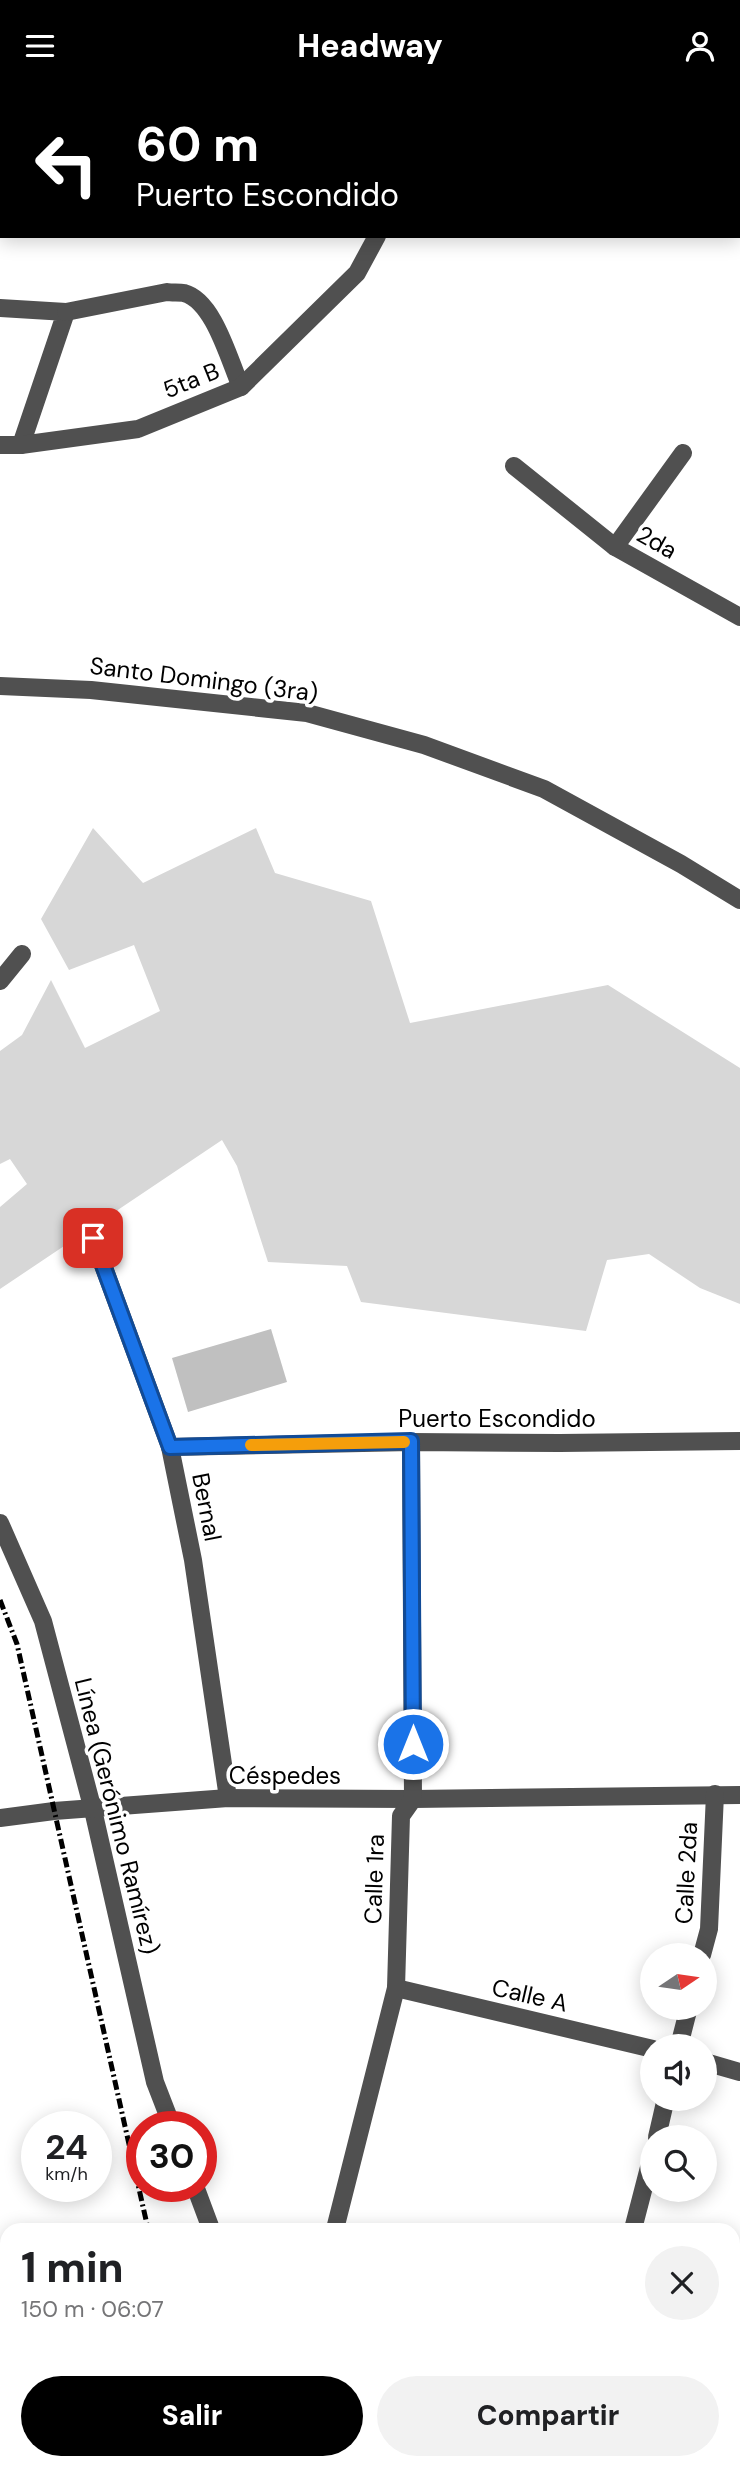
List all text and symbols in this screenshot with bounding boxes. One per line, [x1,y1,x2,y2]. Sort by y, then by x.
text: Headway [297,25,443,67]
icon: menu [21,27,59,65]
icon: person [681,27,719,65]
text: 60 m [136,112,259,176]
icon: left [21,119,112,210]
text: Puerto Escondido [136,174,399,216]
street label: 5ta B [158,355,224,405]
street label: 2da [631,518,683,566]
street label: Santo Domingo (3ra) [88,650,320,708]
pin [63,1208,123,1268]
icon: arrive [74,1219,112,1257]
street label: Puerto Escondido [398,1403,596,1434]
street label: Bernal [185,1470,229,1544]
street label: Línea (Gerónimo Ramírez) [68,1675,166,1957]
position arrow [376,1707,450,1781]
street label: Céspedes [229,1760,341,1791]
street label: Calle 2da [668,1821,704,1925]
street label: Calle 1ra [357,1833,391,1925]
north arrow [640,1943,718,2019]
map controls [640,1943,717,2202]
street label: Calle A [489,1971,571,2019]
button: sound [640,2034,717,2111]
speed limit sign: 30 [126,2111,217,2202]
text: 24 [45,2124,88,2170]
button: search [640,2125,717,2202]
text: km/h [45,2162,88,2186]
text: 1 min [21,2240,124,2295]
button: close [645,2246,719,2320]
text: 150 m · 06:07 [21,2294,164,2324]
button: Salir [21,2376,363,2456]
button: Compartir [377,2376,719,2456]

